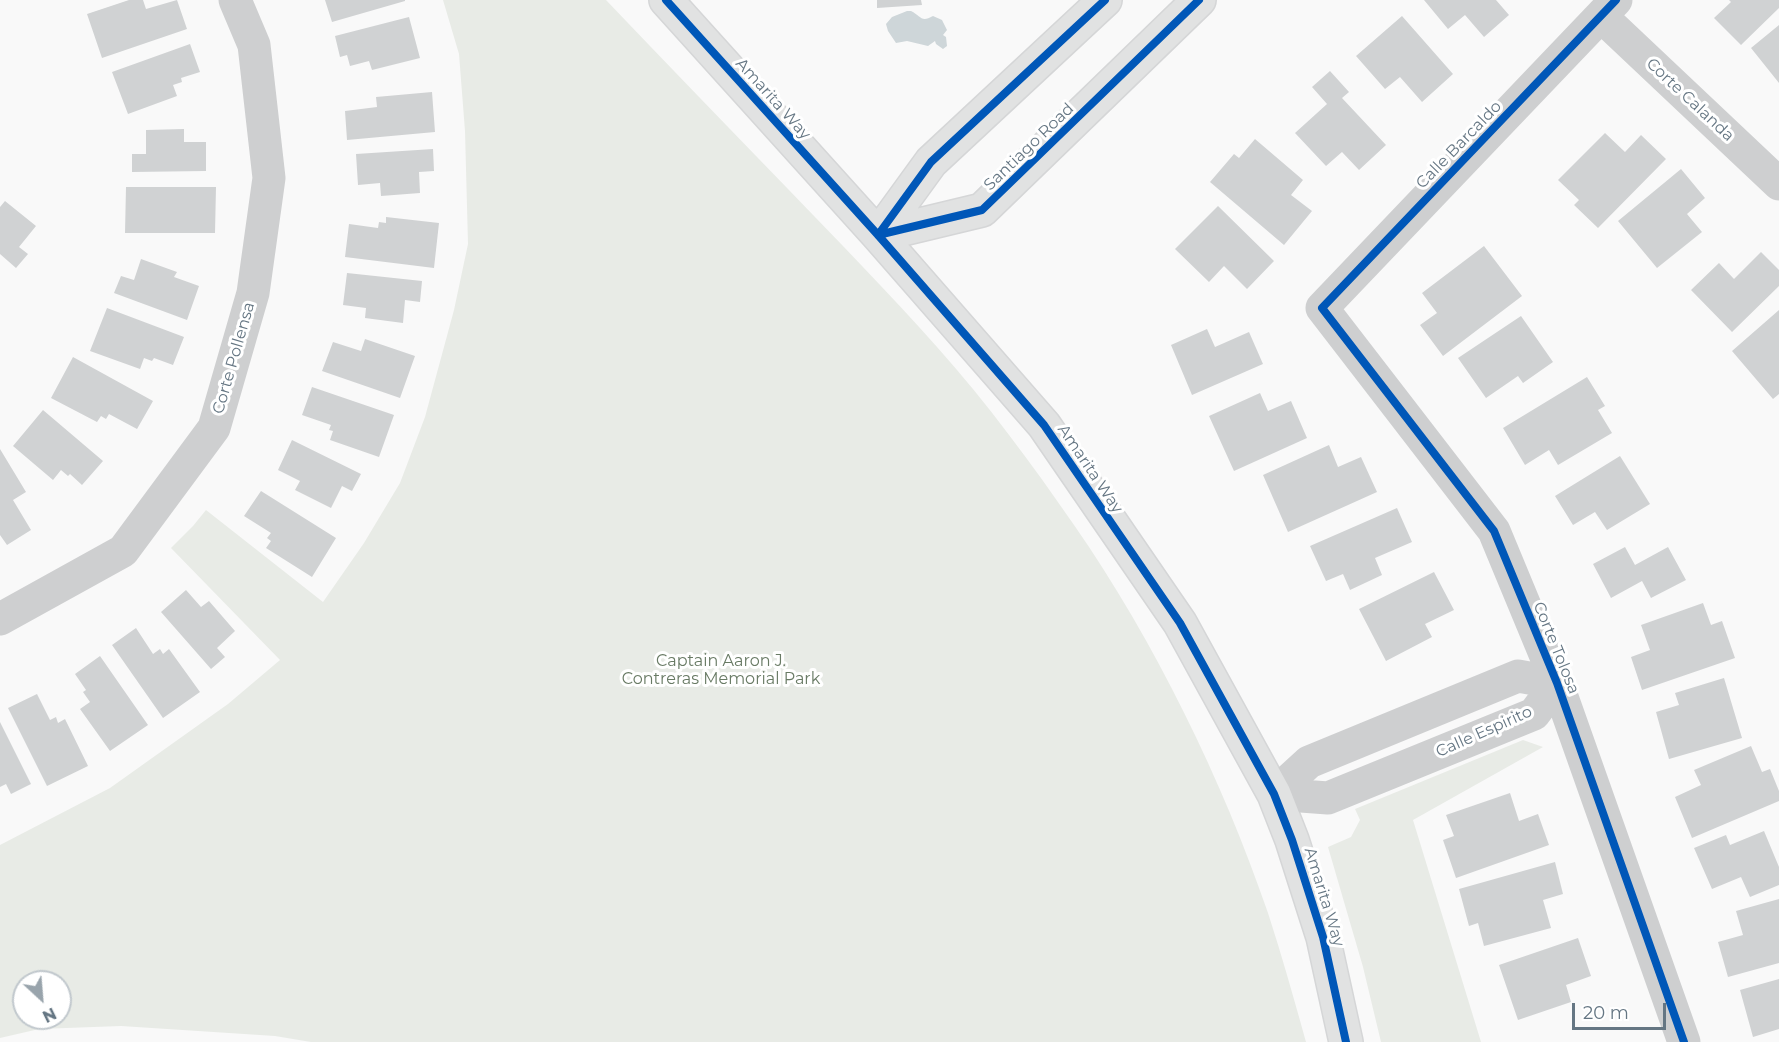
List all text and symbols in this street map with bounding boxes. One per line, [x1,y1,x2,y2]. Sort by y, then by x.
street label: Amarita Way [731,54,815,144]
street label: Corte Calanda [1642,54,1738,146]
street label: Calle Barcaldo [1412,97,1506,193]
street label: Santiago Road [980,99,1078,195]
street label: Corte Pollensa [209,300,259,416]
street label: Amarita Way [1053,421,1127,517]
street label: Corte Tolosa [1529,599,1583,697]
park label: Captain Aaron J. Contreras Memorial Park [622,651,820,689]
street label: Calle Espirito [1433,702,1535,762]
street label: Amarita Way [1300,845,1348,949]
north arrow [12,970,72,1030]
scale bar [1575,991,1670,1029]
text: 20 m [1583,1002,1629,1024]
text: N [39,1003,59,1026]

